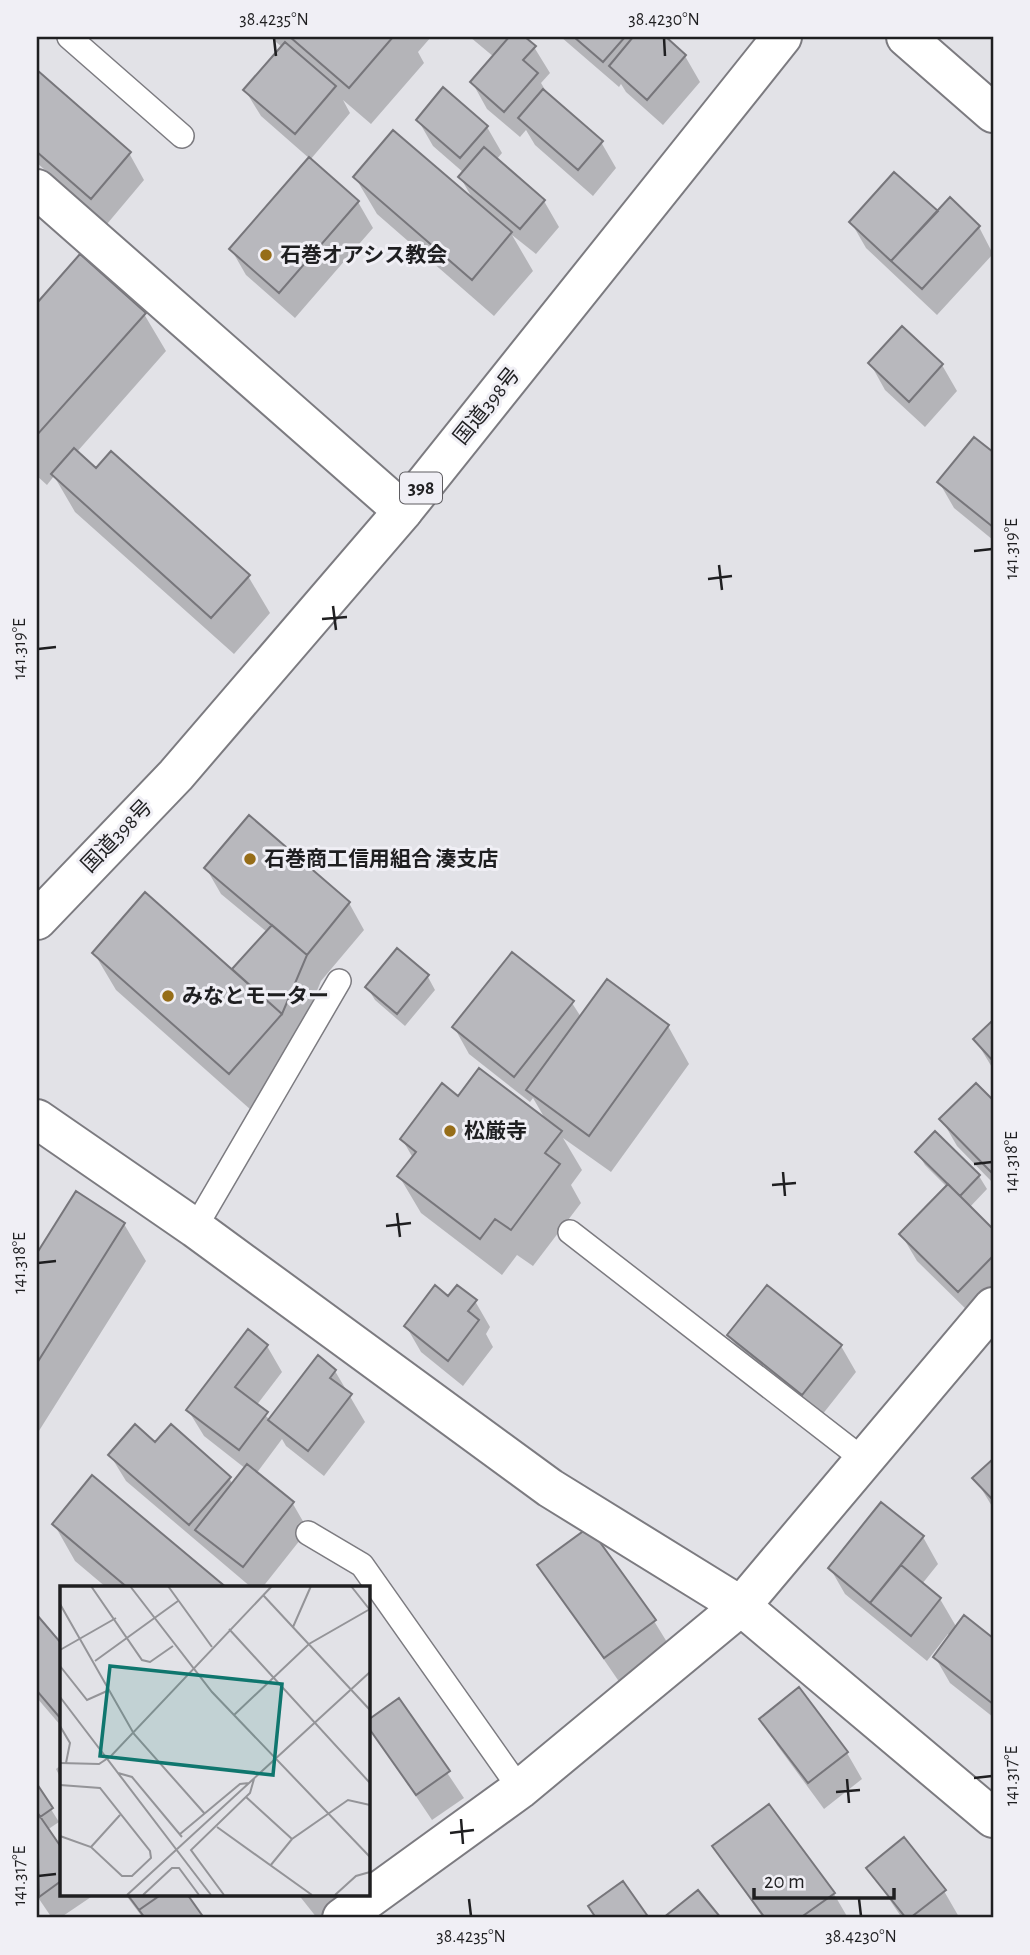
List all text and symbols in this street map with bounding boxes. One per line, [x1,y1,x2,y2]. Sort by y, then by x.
text: 38.4235°N [239,11,309,29]
text: 38.4230°N [628,11,700,29]
place label: 石巻オアシス教会 [280,243,447,266]
marker: 石巻オアシス教会 [258,247,274,263]
street label: 国道398号 [449,363,524,448]
road number: 398 [400,472,442,503]
text: 141.319°E [1003,518,1021,580]
text: 141.319°E [11,618,29,680]
street label: 国道398号 [77,795,156,876]
place label: 石巻商工信用組合 湊支店 [264,847,498,870]
marker: 石巻商工信用組合 湊支店 [242,851,258,867]
place label: みなとモーター [182,985,329,1007]
marker: みなとモーター [160,988,176,1004]
place label: 松厳寺 [464,1120,527,1142]
marker: 松厳寺 [442,1123,458,1139]
text: 141.318°E [1003,1131,1021,1193]
text: 141.318°E [11,1232,29,1294]
inset map [60,1586,369,1896]
text: 141.317°E [1003,1746,1021,1806]
text: 141.317°E [11,1846,29,1906]
scale bar [754,1857,894,1901]
text: 20 m [764,1871,805,1892]
text: 38.4235°N [436,1928,506,1946]
text: 38.4230°N [825,1928,897,1946]

